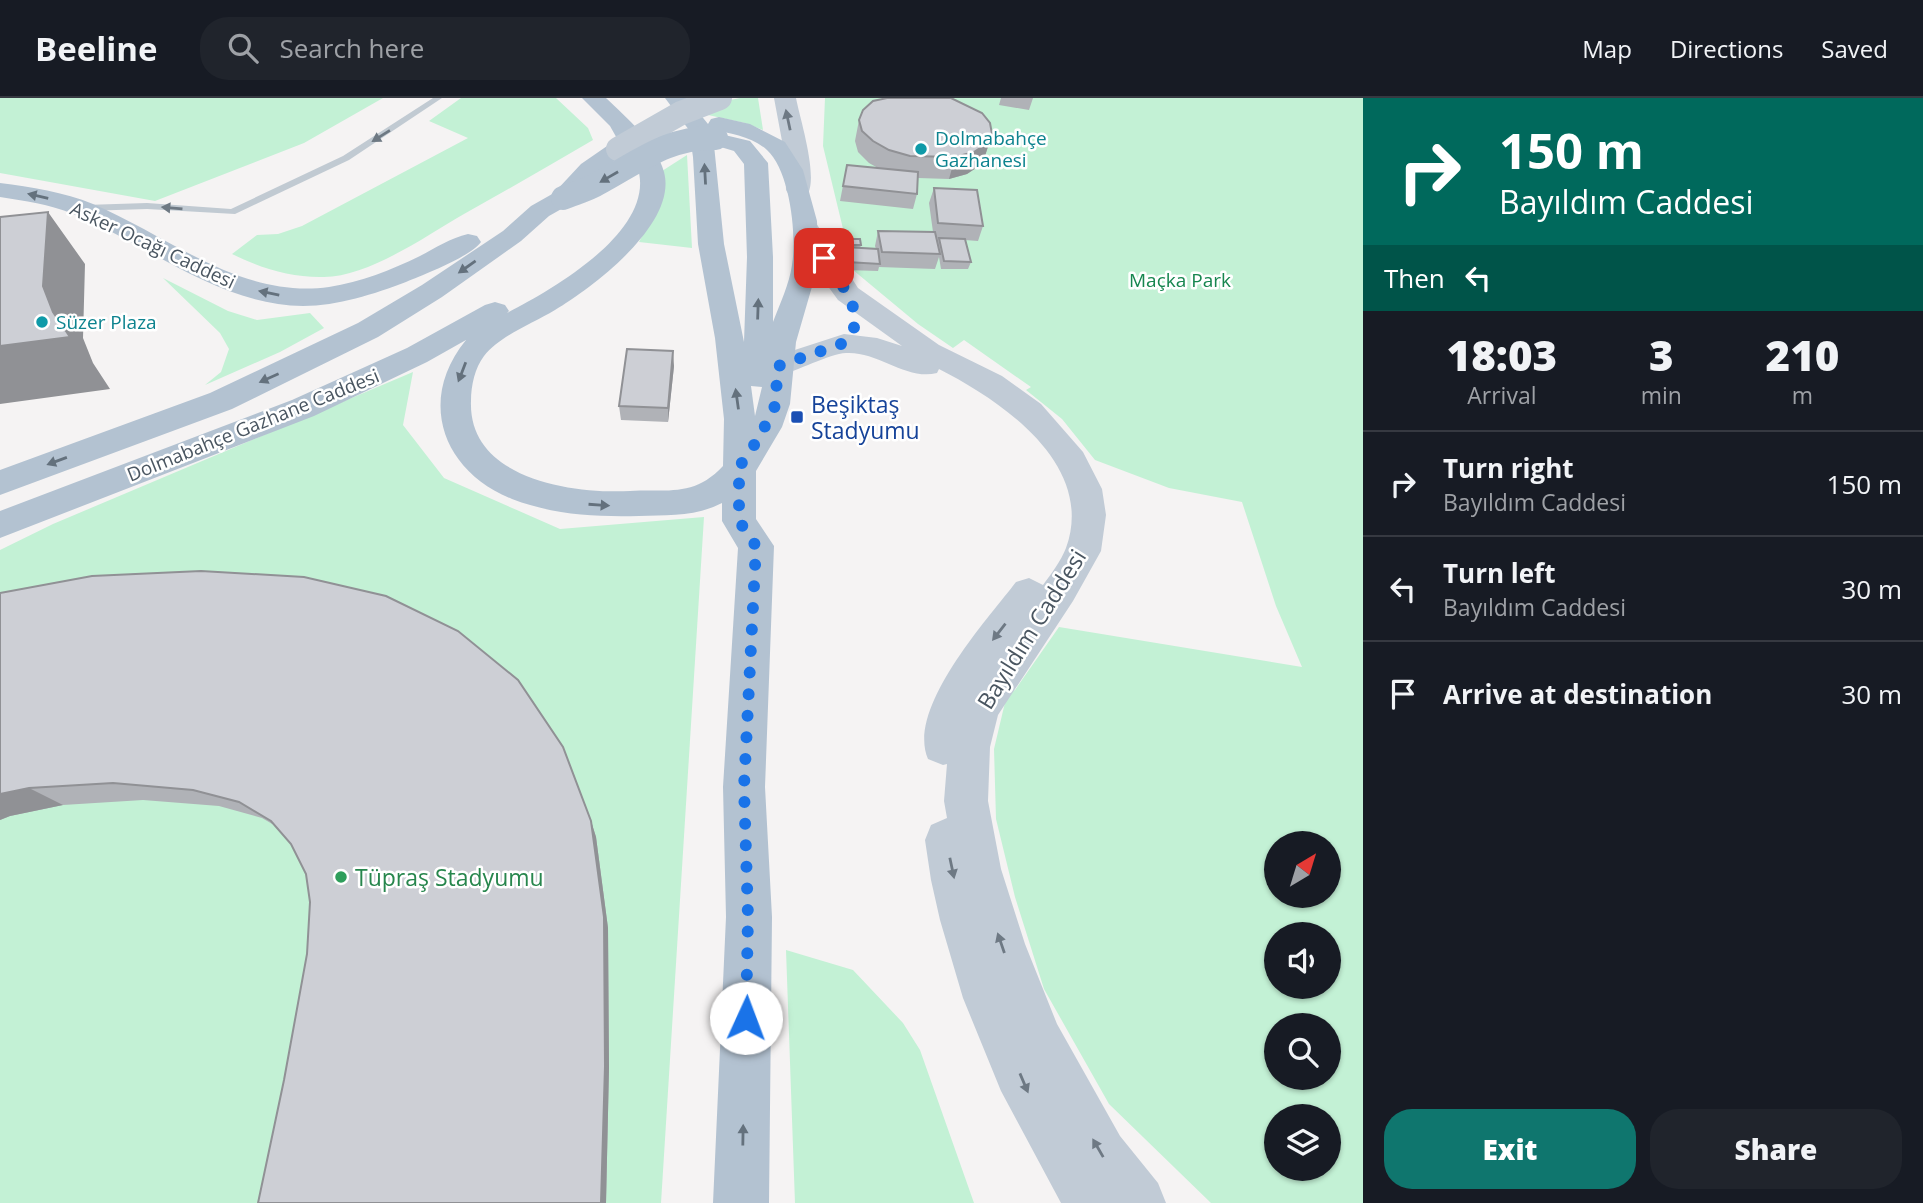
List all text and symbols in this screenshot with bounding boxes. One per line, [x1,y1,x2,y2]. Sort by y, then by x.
search box [200,17,690,80]
text: Beeline [35,26,158,71]
icon: search [224,29,262,67]
text: Search here [280,30,424,66]
text: Map [1582,32,1632,65]
text: Directions [1670,32,1783,65]
text: Saved [1821,32,1888,65]
one-way arrow [783,109,794,131]
text: 150 m [1499,117,1644,183]
place label: Dolmabahçe Gazhanesi [935,125,1047,173]
icon: right [1384,126,1475,217]
one-way arrow [372,130,391,142]
marker: Dolmabahçe Gazhanesi [913,141,929,157]
one-way arrow [700,163,711,185]
one-way arrow [600,171,619,184]
text: Bayıldım Caddesi [1499,180,1754,223]
one-way arrow [26,190,48,201]
street label: Asker Ocağı Caddesi [66,195,240,295]
one-way arrow [161,202,183,213]
pin [794,228,854,288]
icon: arrive [805,239,843,277]
icon: left [1459,259,1497,297]
one-way arrow [458,260,476,274]
text: Then [1384,260,1445,296]
park label: Maçka Park [1129,267,1231,293]
one-way arrow [258,288,280,299]
one-way arrow [753,297,764,319]
place label: Süzer Plaza [56,309,157,335]
marker: Süzer Plaza [34,314,50,330]
text: 18:03 [1447,326,1557,383]
text: 3 [1649,326,1674,383]
text: 210 [1766,326,1839,383]
one-way arrow [457,361,468,382]
street label: Dolmabahçe Gazhane Caddesi [123,362,383,488]
one-way arrow [259,372,279,384]
text: Arrival [1467,379,1537,411]
text: min [1641,379,1682,411]
text: m [1792,379,1813,411]
one-way arrow [731,388,742,410]
place label: Beşiktaş Stadyumu [811,388,920,446]
marker: Beşiktaş Stadyumu [789,409,805,425]
text: Turn right [1443,450,1574,486]
one-way arrow [47,456,68,467]
icon: right [1384,465,1422,503]
text: 150 m [1827,466,1902,502]
text: Bayıldım Caddesi [1443,486,1626,518]
one-way arrow [588,499,610,510]
street label: Bayıldım Caddesi [969,543,1093,715]
text: Turn left [1443,555,1555,591]
icon: left [1384,570,1422,608]
text: 30 m [1841,571,1902,607]
text: Bayıldım Caddesi [1443,591,1626,623]
one-way arrow [991,622,1006,640]
icon: arrive [1384,675,1422,713]
text: Arrive at destination [1443,676,1712,712]
text: 30 m [1841,676,1902,712]
north arrow [1264,831,1340,908]
map controls [1264,831,1341,1181]
one-way arrow [946,857,957,879]
place label: Tüpraş Stadyumu [355,861,544,893]
marker: Tüpraş Stadyumu [333,869,349,885]
button: sound [1264,922,1341,999]
one-way arrow [995,932,1006,953]
position arrow [709,981,783,1055]
button: search [1264,1013,1341,1090]
one-way arrow [1018,1073,1029,1094]
button: layers [1264,1104,1341,1181]
button: Exit [1384,1109,1636,1189]
button: Share [1650,1109,1902,1189]
one-way arrow [737,1124,748,1146]
one-way arrow [1092,1138,1104,1158]

